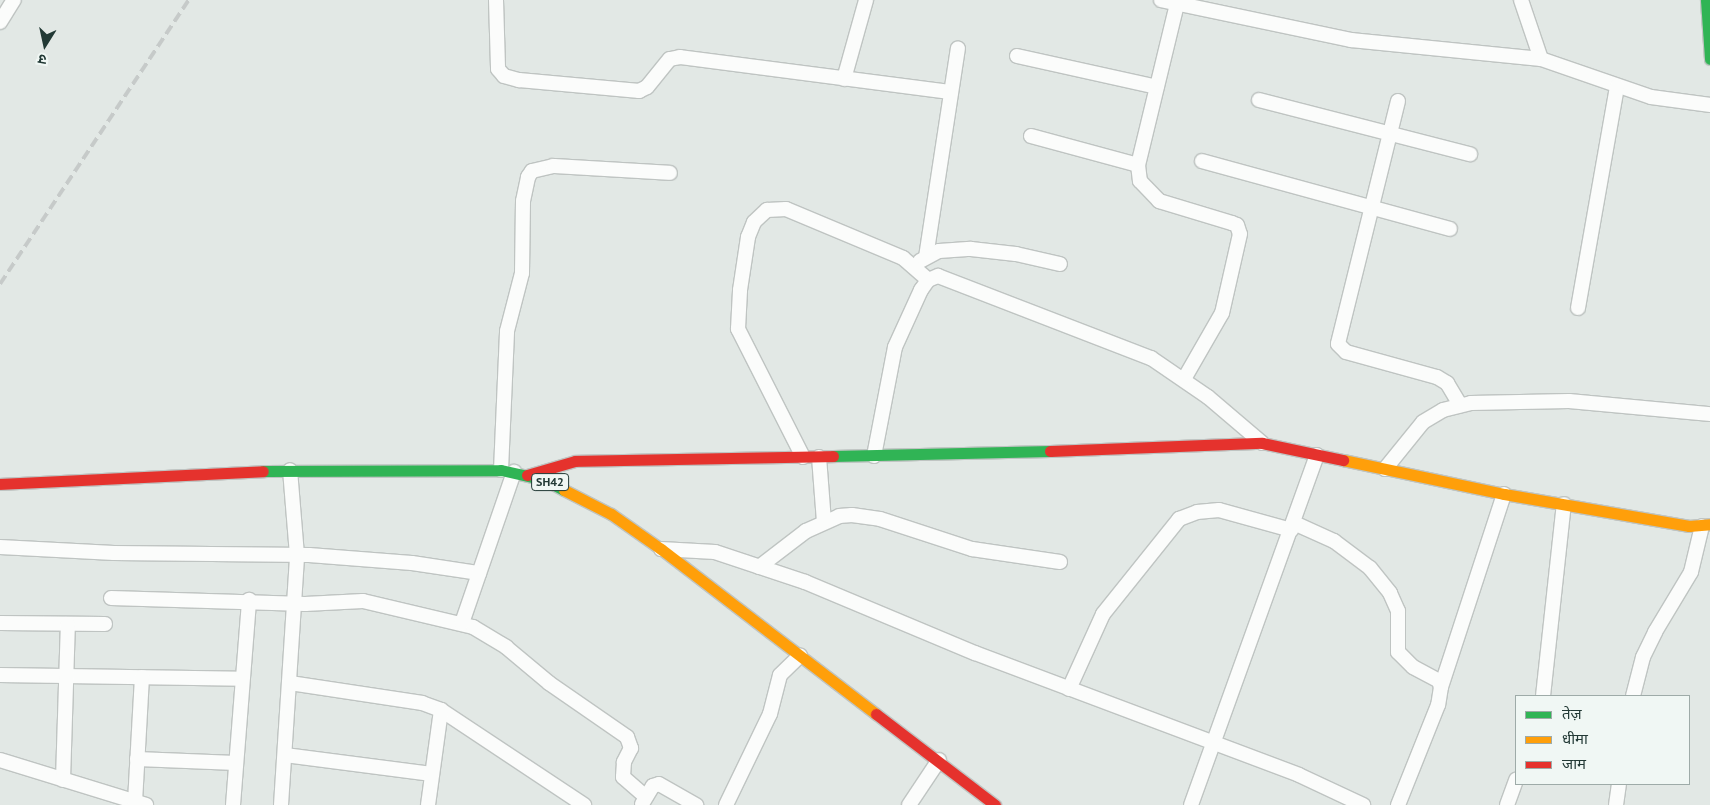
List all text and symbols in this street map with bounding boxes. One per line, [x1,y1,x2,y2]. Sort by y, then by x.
north arrow [20,20,70,70]
text: उ [37,50,48,69]
road number: SH42 [530,472,570,492]
legend [1515,695,1690,785]
text: तेज़ [1562,704,1582,723]
text: धीमा [1562,729,1588,748]
text: जाम [1562,754,1586,773]

